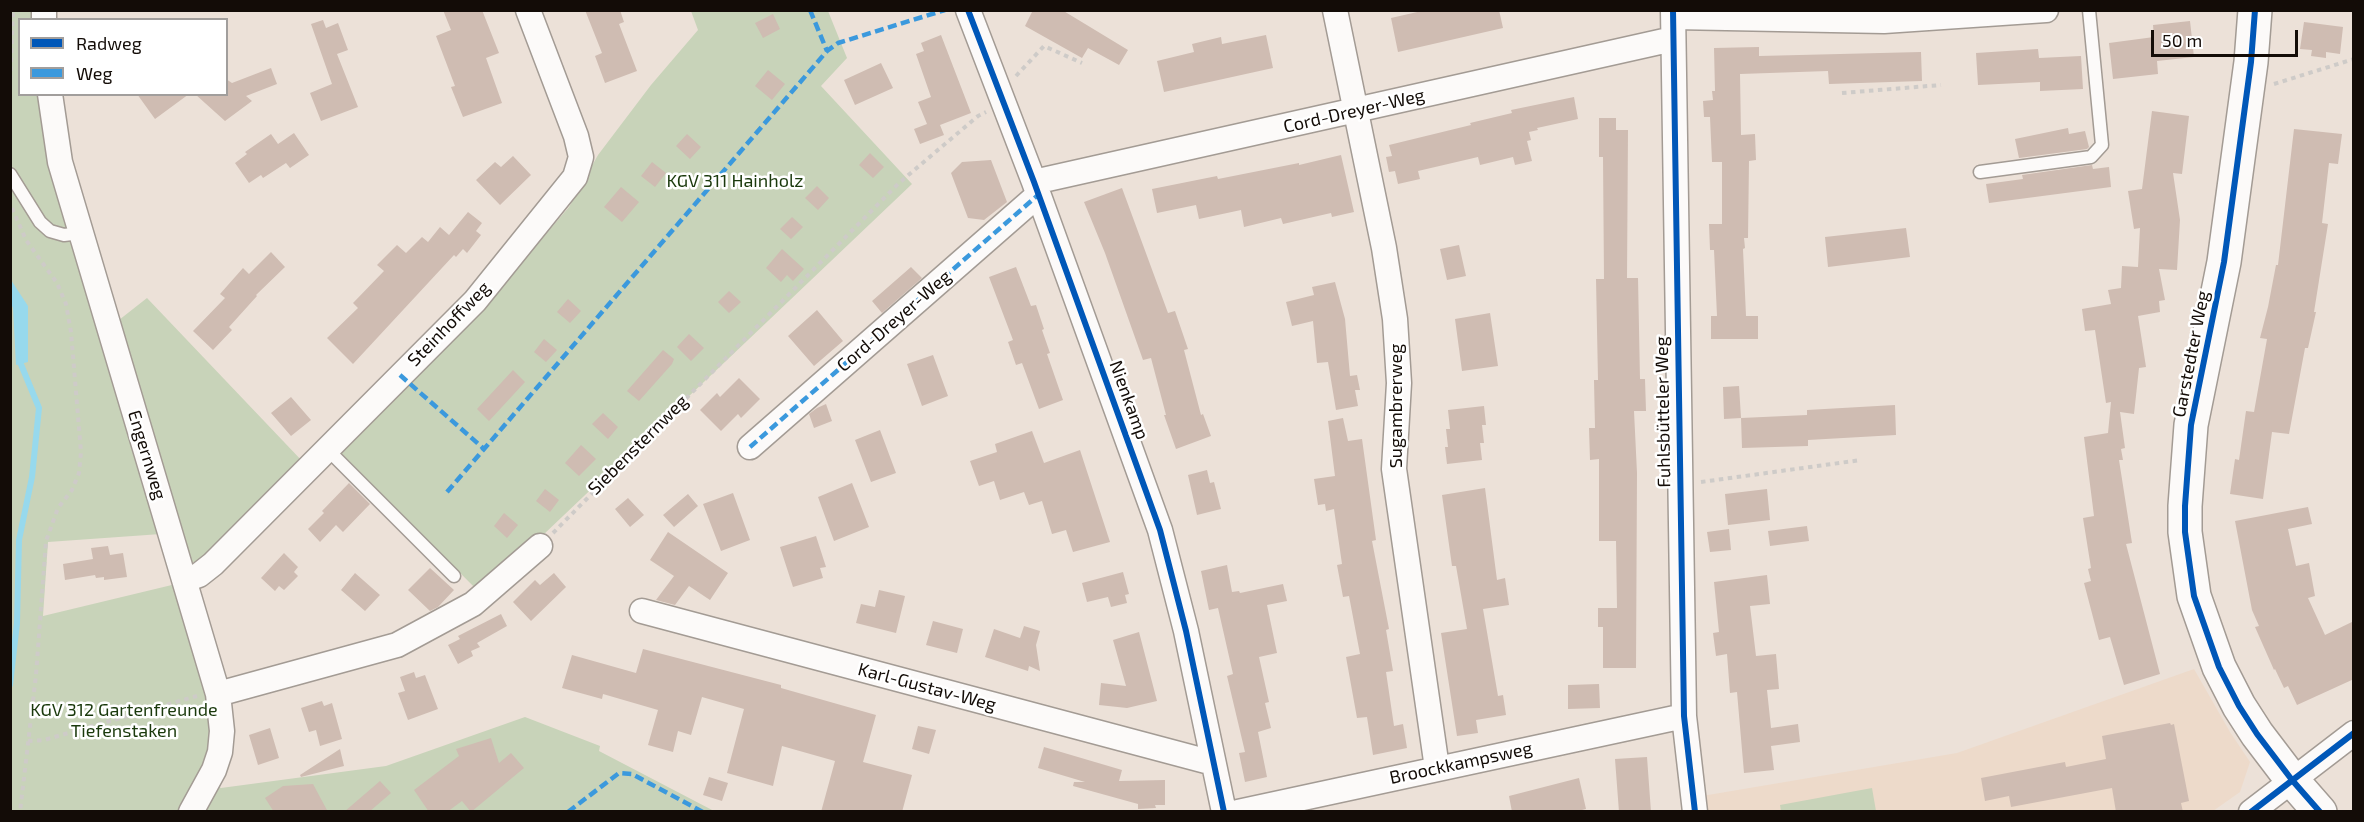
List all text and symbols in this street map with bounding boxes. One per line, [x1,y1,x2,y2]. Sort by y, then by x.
legend [18,18,228,96]
scale bar [2154,18,2301,56]
text: 50 m [2162,29,2202,51]
text: Radweg [76,32,142,54]
text: Weg [76,62,112,84]
street label: Cord-Dreyer-Weg [1281,84,1427,138]
park label: KGV 311 Hainholz [667,170,803,192]
street label: Cord-Dreyer-Weg [832,266,956,376]
street label: Steinhoffweg [403,277,495,371]
street label: Garstedter Weg [2168,289,2214,419]
street label: Fuhlsbütteler Weg [1651,336,1675,488]
street label: Sugambrerweg [1385,344,1407,468]
street label: Nienkamp [1105,358,1153,442]
street label: Siebensternweg [584,391,692,499]
street label: Engernweg [123,408,171,502]
street label: Karl-Gustav-Weg [856,658,998,716]
park label: KGV 312 Gartenfreunde Tiefenstaken [30,699,218,742]
street label: Broockkampsweg [1388,737,1534,789]

